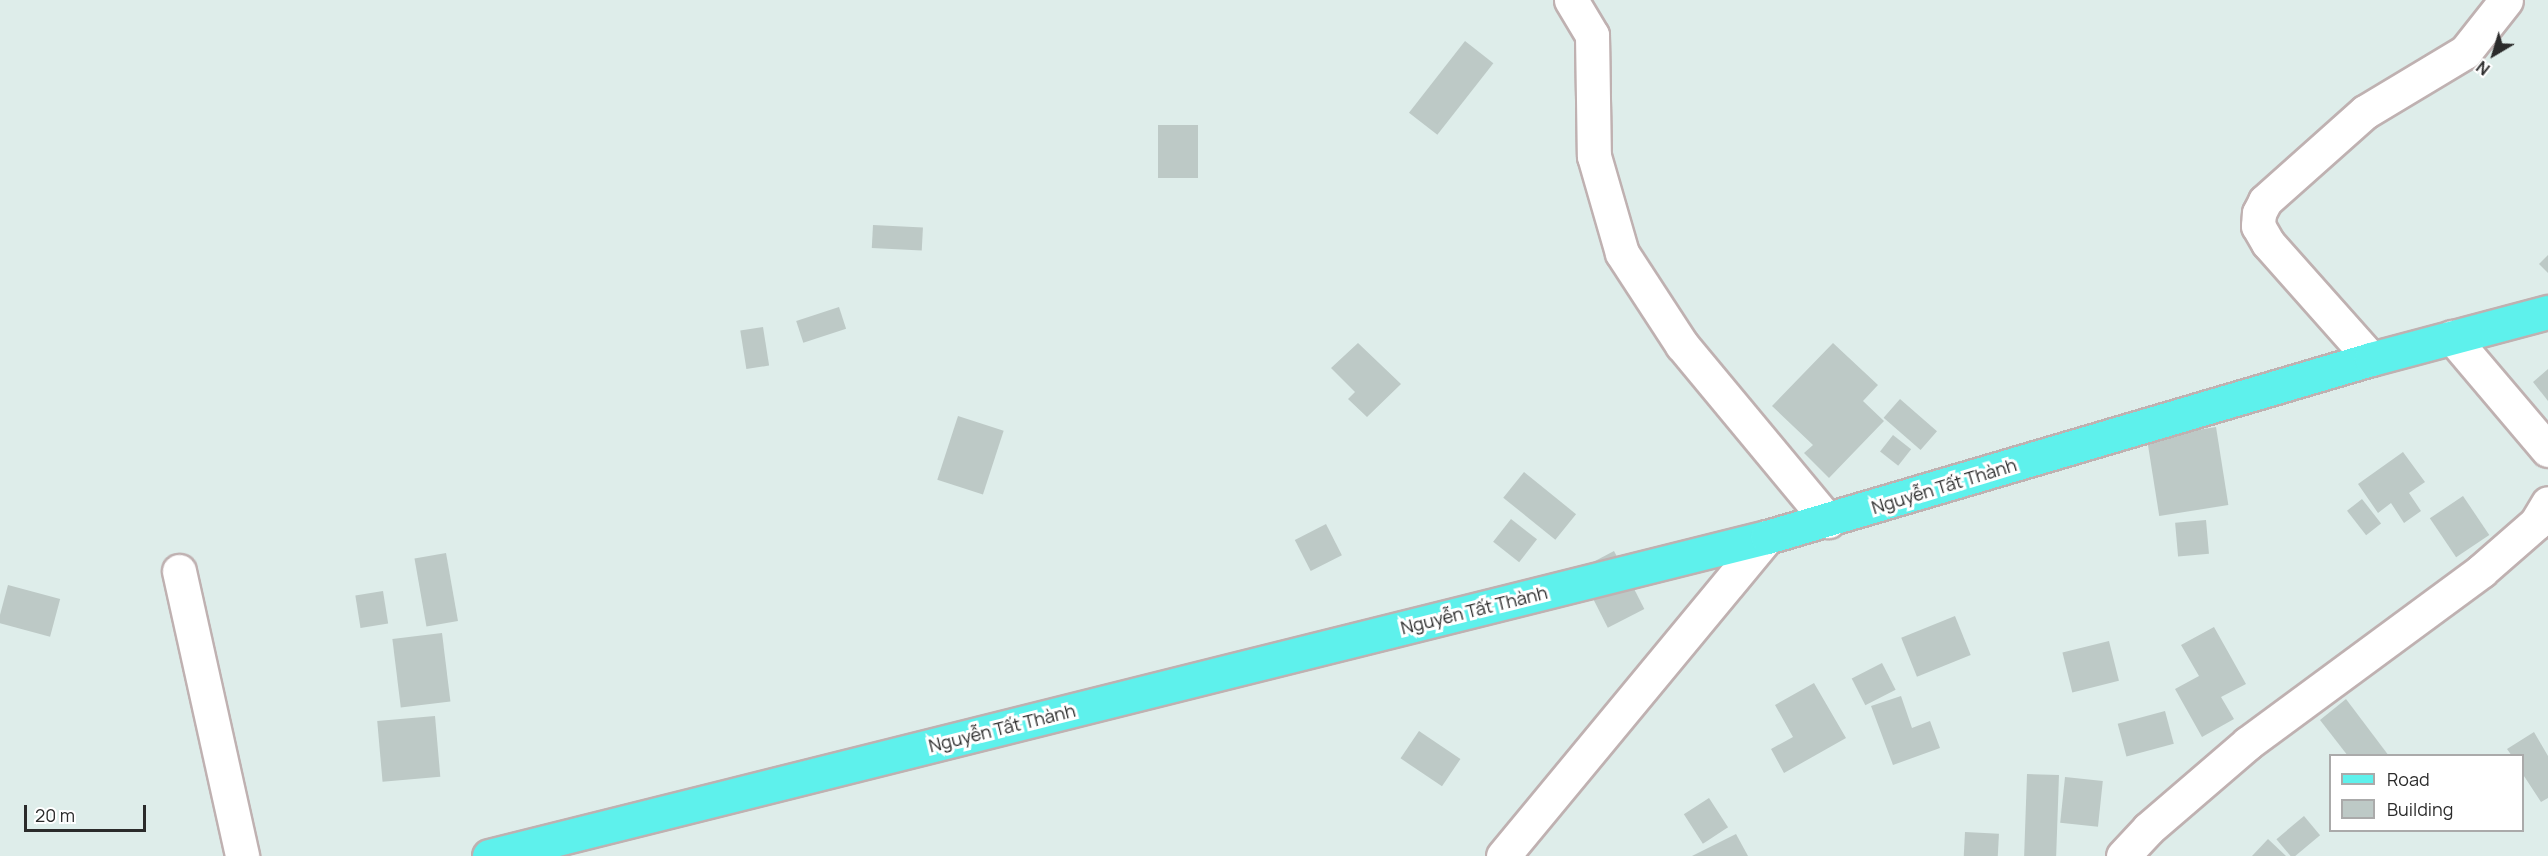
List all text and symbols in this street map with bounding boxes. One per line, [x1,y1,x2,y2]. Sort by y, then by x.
north arrow [2464,24,2524,84]
text: N [2472,56,2494,80]
street label: Nguyễn Tất Thành [1869,454,2019,518]
street label: Nguyễn Tất Thành [1398,581,1550,639]
street label: Nguyễn Tất Thành [926,699,1078,757]
legend [2329,754,2524,832]
text: Road [2387,767,2430,791]
scale bar [27,793,148,831]
text: Building [2387,797,2453,821]
text: 20 m [35,803,75,827]

